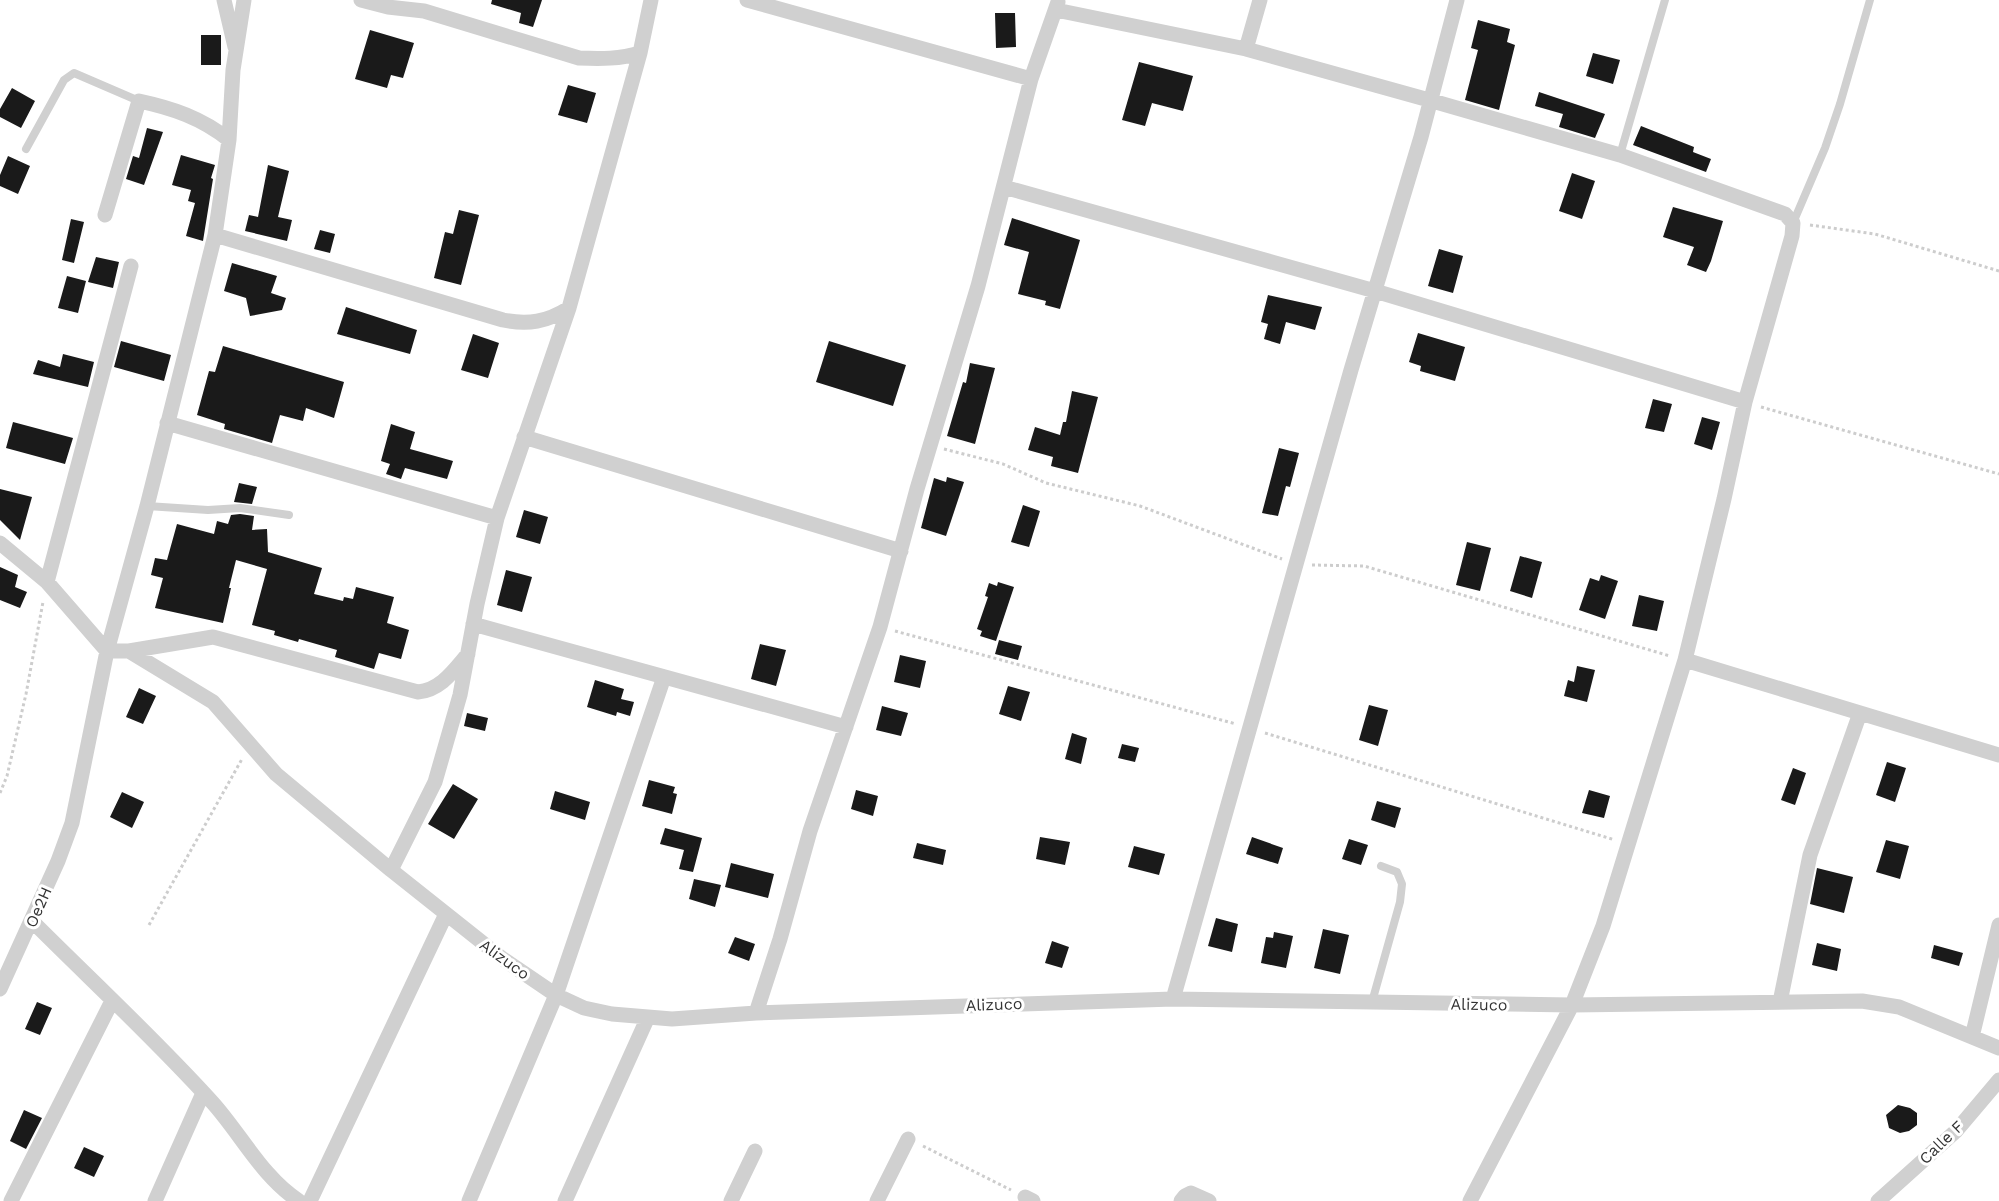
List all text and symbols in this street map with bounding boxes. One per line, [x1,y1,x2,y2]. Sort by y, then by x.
street label: Oe2H [21,884,56,930]
street label: Alizuco [476,935,533,984]
street label: Alizuco [965,994,1023,1015]
street label: Alizuco [1450,995,1508,1014]
street label: Calle F [1915,1117,1968,1168]

